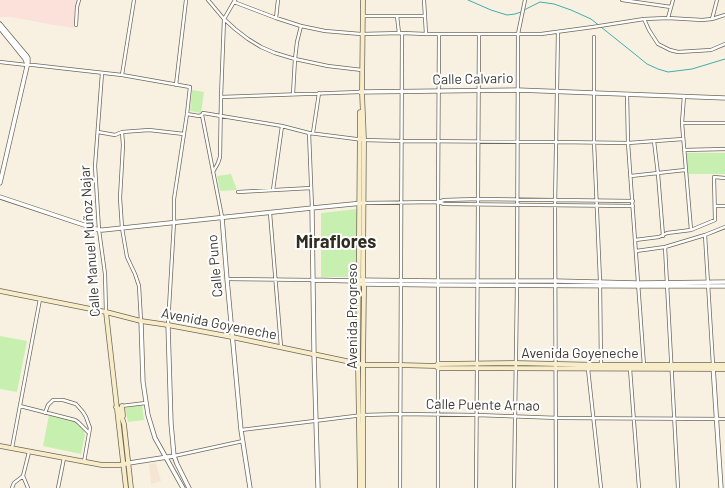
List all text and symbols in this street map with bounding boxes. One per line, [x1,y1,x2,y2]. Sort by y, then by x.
street label: Calle Calvario [432,70,514,88]
street label: Calle Manuel Muñoz Najar [76,165,104,317]
district label: Miraflores [296,231,376,253]
street label: Calle Puno [204,234,226,298]
street label: Avenida Progreso [344,263,360,369]
street label: Avenida Goyeneche [160,305,278,343]
street label: Avenida Goyeneche [521,345,639,361]
street label: Calle Puente Arnao [426,396,540,414]

